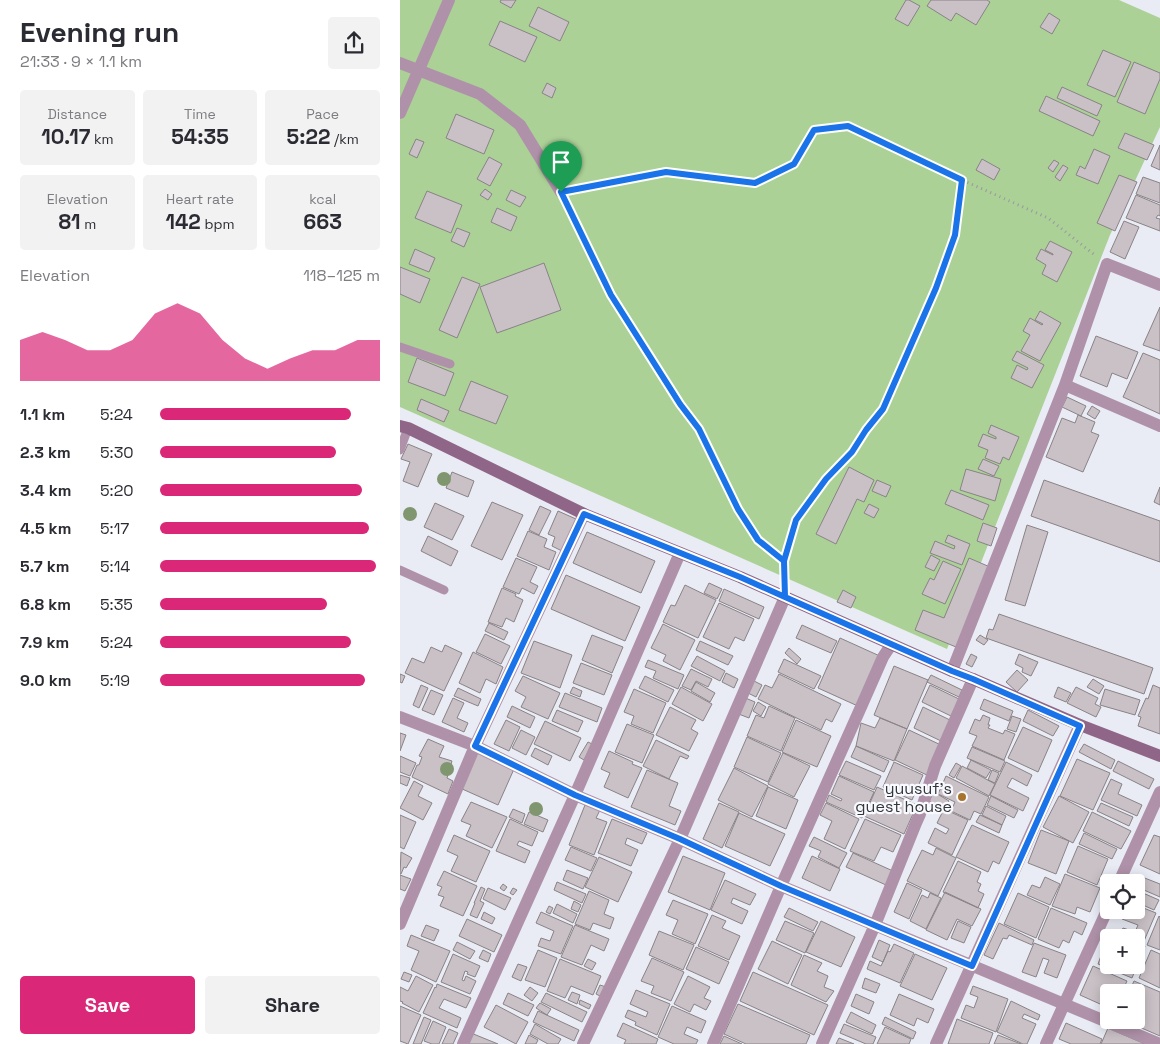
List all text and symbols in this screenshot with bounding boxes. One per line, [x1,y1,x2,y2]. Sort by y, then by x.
text: Evening run [20,14,179,50]
button: share [328,17,380,69]
text: 21:33 · 9 × 1.1 km [20,51,142,72]
text: Distance [48,105,107,123]
text: Time [184,105,216,123]
text: Pace [306,105,339,123]
text: 10.17 [41,123,90,150]
text: 54:35 [171,123,229,150]
text: 5:22 [287,123,330,150]
text: km [90,130,113,148]
text: /km [330,130,359,148]
pin [540,141,582,192]
icon: arrive [547,148,575,176]
text: Elevation [47,190,108,208]
text: Heart rate [166,190,234,208]
text: kcal [309,190,336,208]
text: 81 [58,208,81,235]
text: 142 [165,208,201,235]
text: 663 [303,208,342,235]
text: m [81,215,96,233]
text: bpm [201,215,234,233]
text: Elevation [20,265,90,286]
text: 118–125 m [303,265,380,286]
text: 1.1 km [20,404,65,425]
text: 5:24 [100,404,133,425]
text: 2.3 km [20,442,71,463]
text: 5:30 [100,442,134,463]
text: 3.4 km [20,480,71,501]
text: 5:20 [100,480,134,501]
text: 4.5 km [20,518,71,539]
text: 5:17 [100,518,129,539]
text: 5.7 km [20,556,69,577]
text: 5:14 [100,556,130,577]
text: 6.8 km [20,594,71,615]
text: 5:35 [100,594,133,615]
text: 7.9 km [20,632,69,653]
text: 5:24 [100,632,133,653]
text: 9.0 km [20,670,71,691]
text: 5:19 [100,670,130,691]
place label: yuusuf's guest house [855,778,952,817]
marker: yuusuf's guest house [956,791,968,803]
map controls [1100,874,1145,1029]
button: locate [1100,874,1145,919]
button: + [1100,929,1145,974]
button: Save [20,976,195,1034]
button: Share [205,976,380,1034]
button: − [1100,984,1145,1029]

